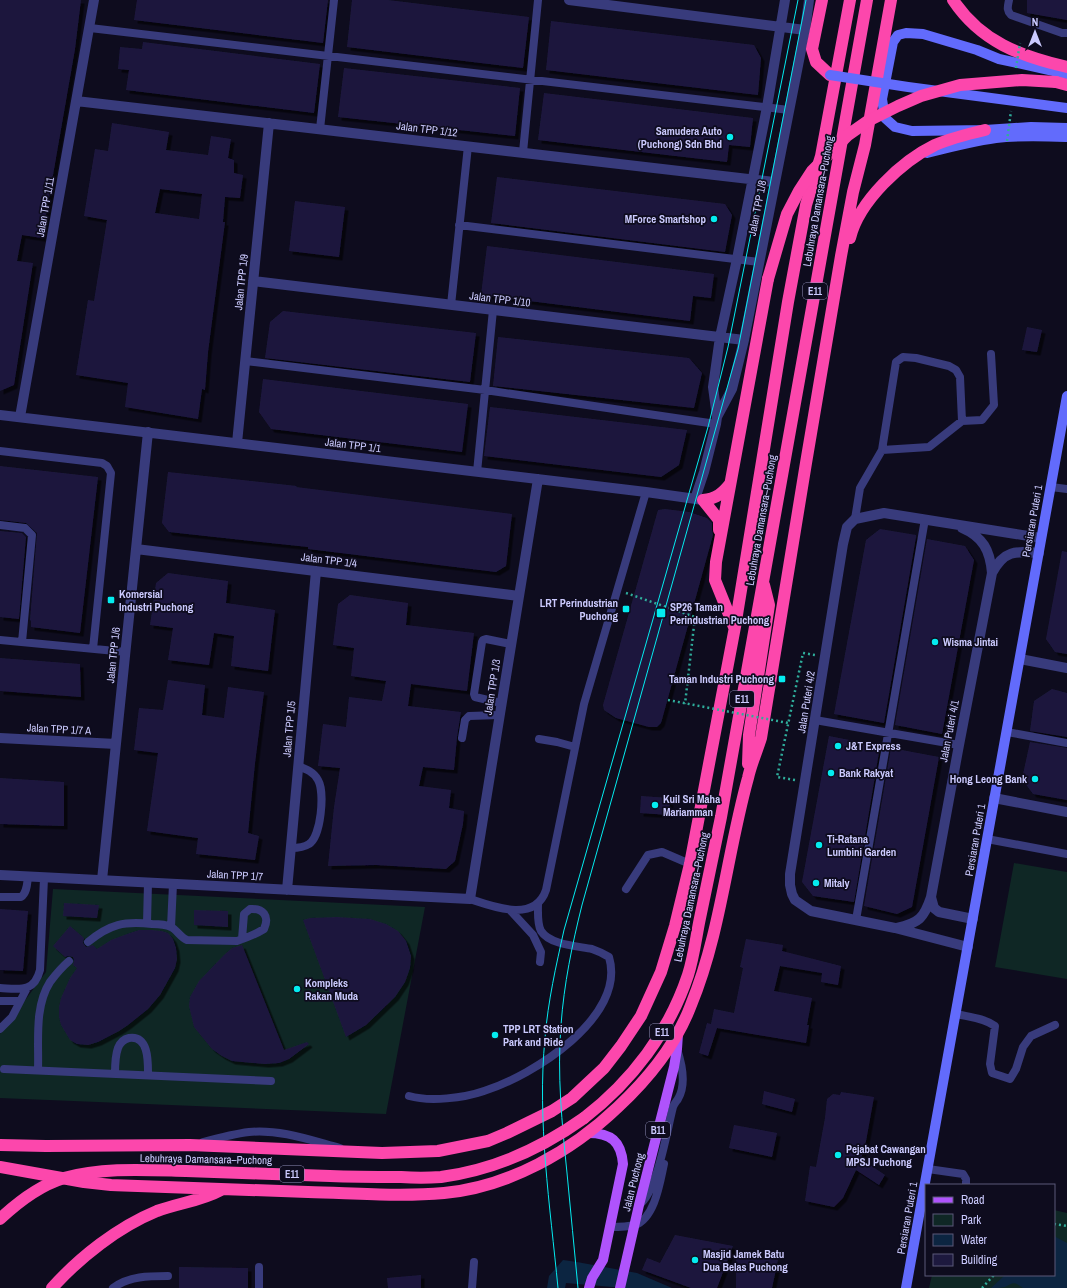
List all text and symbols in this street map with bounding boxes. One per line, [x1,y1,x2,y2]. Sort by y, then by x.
north arrow [1015,12,1055,52]
text: N [1032,15,1038,29]
street label: Jalan TPP 1/12 [396,118,458,140]
place label: Samudera Auto (Puchong) Sdn Bhd [638,124,722,151]
marker: Samudera Auto (Puchong) Sdn Bhd [725,132,735,142]
street label: Lebuhraya Damansara–Puchong [800,135,836,267]
street label: Jalan TPP 1/11 [33,176,57,238]
street label: Jalan TPP 1/8 [745,179,769,237]
place label: MForce Smartshop [625,212,706,226]
marker: MForce Smartshop [709,214,719,224]
street label: Jalan TPP 1/9 [231,253,251,311]
road number: E11 [803,283,827,299]
street label: Jalan TPP 1/10 [469,288,531,310]
street label: Jalan TPP 1/1 [324,435,382,455]
street label: Lebuhraya Damansara–Puchong [743,454,779,586]
street label: Persiaran Puteri 1 [1019,484,1045,558]
street label: Jalan TPP 1/4 [300,550,358,570]
place label: Komersial Industri Puchong [119,587,194,614]
marker: Komersial Industri Puchong [106,595,116,605]
place label: LRT Perindustrian Puchong [540,596,618,623]
place label: SP26 Taman Perindustrian Puchong [670,600,770,627]
marker: LRT Perindustrian Puchong [621,604,631,614]
marker: SP26 Taman Perindustrian Puchong [655,607,667,619]
street label: Jalan TPP 1/6 [103,626,123,684]
place label: Wisma Jintai [943,635,998,649]
marker: Wisma Jintai [930,637,940,647]
street label: Jalan TPP 1/3 [481,658,503,716]
street label: Jalan Puteri 4/2 [794,670,818,734]
place label: Taman Industri Puchong [669,672,774,686]
marker: Taman Industri Puchong [777,674,787,684]
road number: E11 [730,691,754,707]
street label: Jalan Puteri 4/1 [936,699,962,763]
street label: Jalan TPP 1/5 [280,700,298,758]
street label: Jalan TPP 1/7 A [26,720,92,738]
place label: J&T Express [846,739,901,753]
marker: J&T Express [833,741,843,751]
place label: Bank Rakyat [839,766,893,780]
marker: Bank Rakyat [826,768,836,778]
place label: Hong Leong Bank [950,772,1028,786]
marker: Hong Leong Bank [1030,774,1040,784]
place label: Kuil Sri Maha Mariamman [663,792,720,819]
marker: Kuil Sri Maha Mariamman [650,800,660,810]
street label: Persiaran Puteri 1 [962,803,988,877]
street label: Lebuhraya Damansara–Puchong [670,831,712,963]
place label: Ti-Ratana Lumbini Garden [827,832,896,859]
marker: Ti-Ratana Lumbini Garden [814,840,824,850]
street label: Jalan TPP 1/7 [206,867,264,883]
place label: Mitaly [824,876,850,890]
marker: Mitaly [811,878,821,888]
place label: Kompleks Rakan Muda [305,976,358,1003]
marker: Kompleks Rakan Muda [292,984,302,994]
place label: TPP LRT Station Park and Ride [503,1022,574,1049]
road number: E11 [650,1024,674,1040]
marker: TPP LRT Station Park and Ride [490,1030,500,1040]
road number: B11 [646,1122,670,1138]
place label: Pejabat Cawangan MPSJ Puchong [846,1142,926,1169]
marker: Pejabat Cawangan MPSJ Puchong [833,1150,843,1160]
street label: Lebuhraya Damansara–Puchong [140,1151,272,1167]
street label: Jalan Puchong [619,1151,647,1213]
road number: E11 [280,1166,304,1182]
street label: Persiaran Puteri 1 [894,1181,920,1255]
legend [925,1184,1055,1276]
text: Road [961,1192,985,1208]
text: Park [961,1212,981,1228]
text: Water [961,1232,988,1248]
place label: Masjid Jamek Batu Dua Belas Puchong [703,1247,788,1274]
text: Building [961,1252,998,1268]
marker: Masjid Jamek Batu Dua Belas Puchong [690,1255,700,1265]

